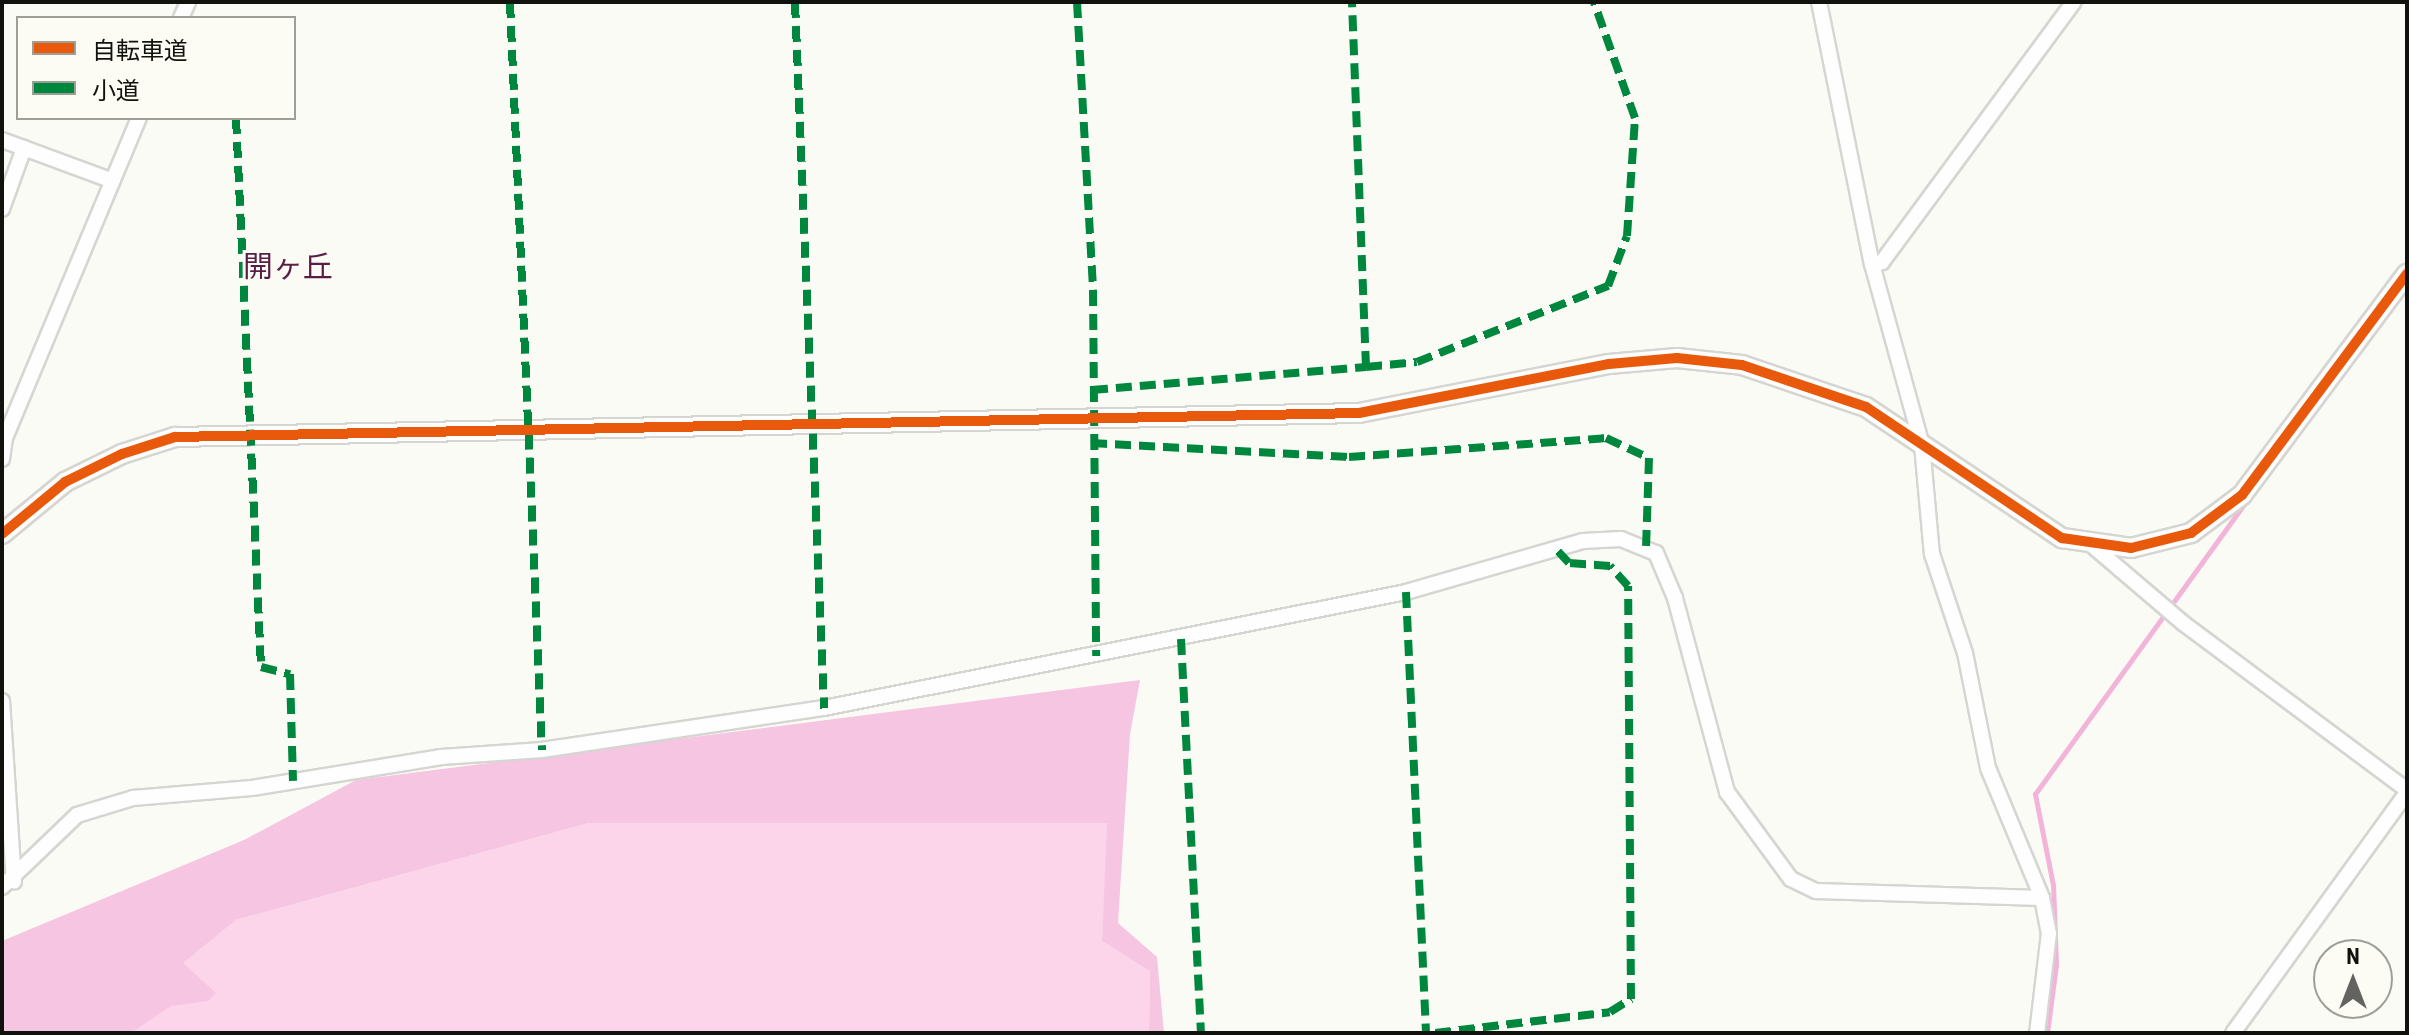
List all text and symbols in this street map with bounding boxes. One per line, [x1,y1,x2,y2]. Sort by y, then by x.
legend [16,16,296,120]
text: 自転車道 [92,37,188,65]
text: 小道 [92,77,140,105]
district label: 開ヶ丘 [243,249,333,285]
north arrow [2313,939,2393,1019]
text: N [2346,944,2360,969]

